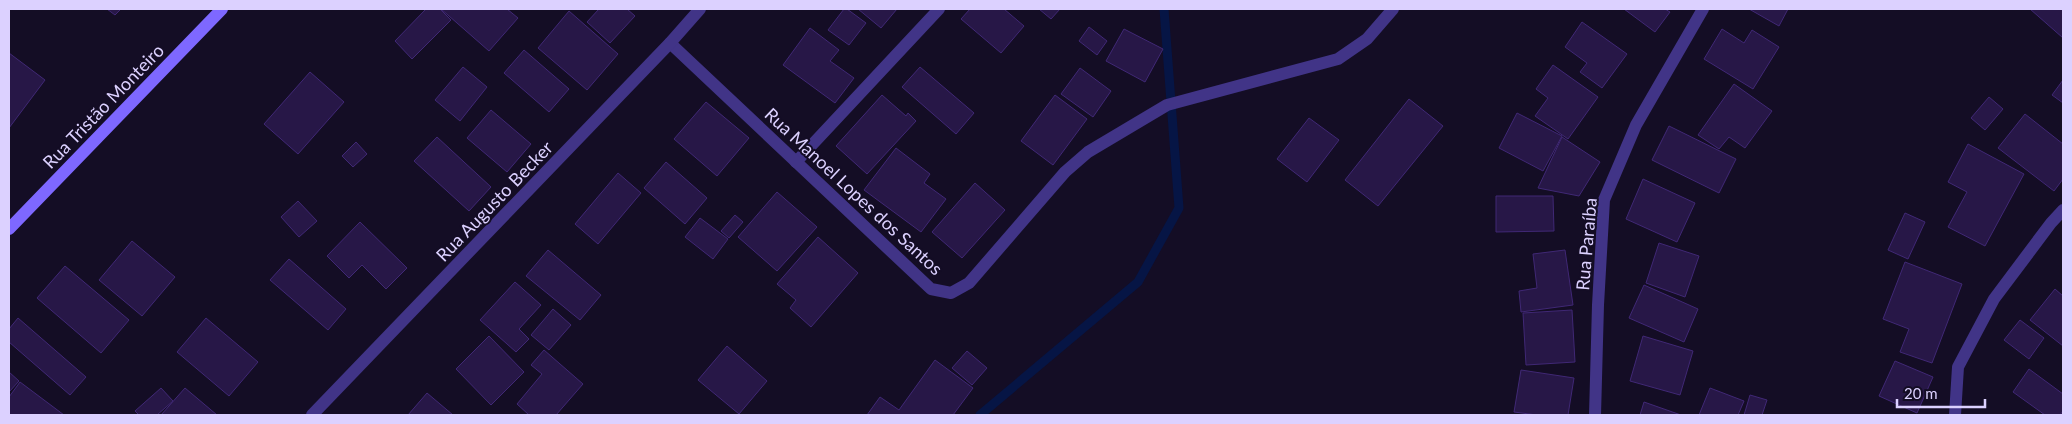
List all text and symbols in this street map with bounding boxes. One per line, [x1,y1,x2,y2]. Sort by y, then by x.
street label: Rua Tristão Monteiro [38,39,168,173]
street label: Rua Manoel Lopes dos Santos [761,103,948,279]
street label: Rua Augusto Becker [431,136,557,266]
street label: Rua Paraíba [1571,197,1601,291]
scale bar [1897,376,1984,408]
text: 20 m [1904,384,1938,402]

